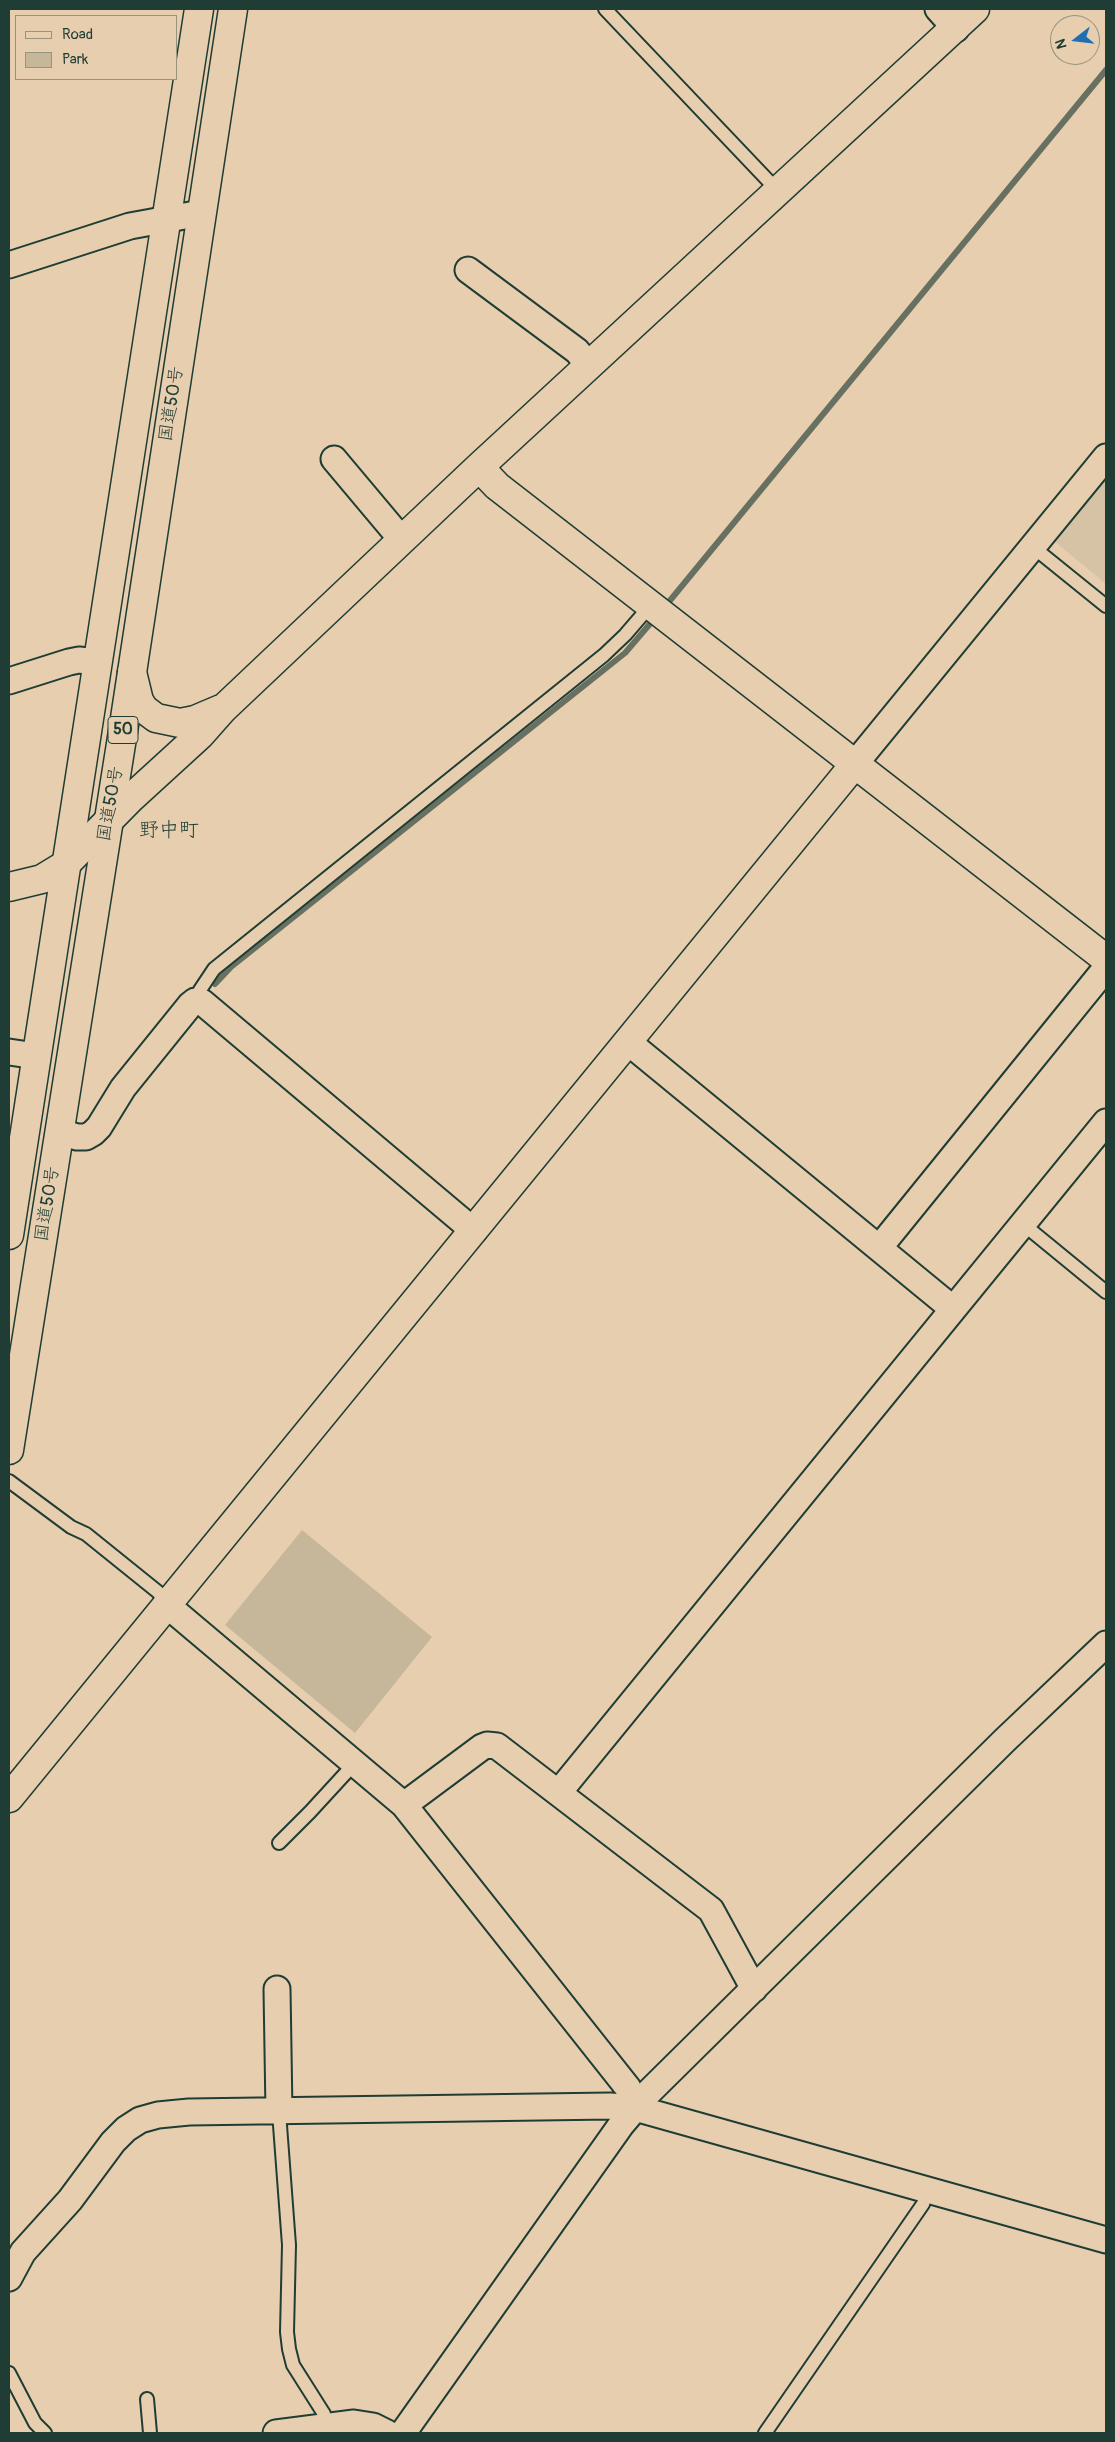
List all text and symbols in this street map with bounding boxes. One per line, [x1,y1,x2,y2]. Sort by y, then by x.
legend [15,15,178,80]
north arrow [1050,15,1100,65]
text: Road [62,25,93,44]
text: N [1052,37,1071,51]
text: Park [62,50,88,69]
street label: 国道50号 [155,365,189,443]
road number: 50 [108,716,138,744]
street label: 国道50号 [94,765,128,843]
district label: 野中町 [139,819,199,843]
street label: 国道50号 [31,1165,65,1243]

